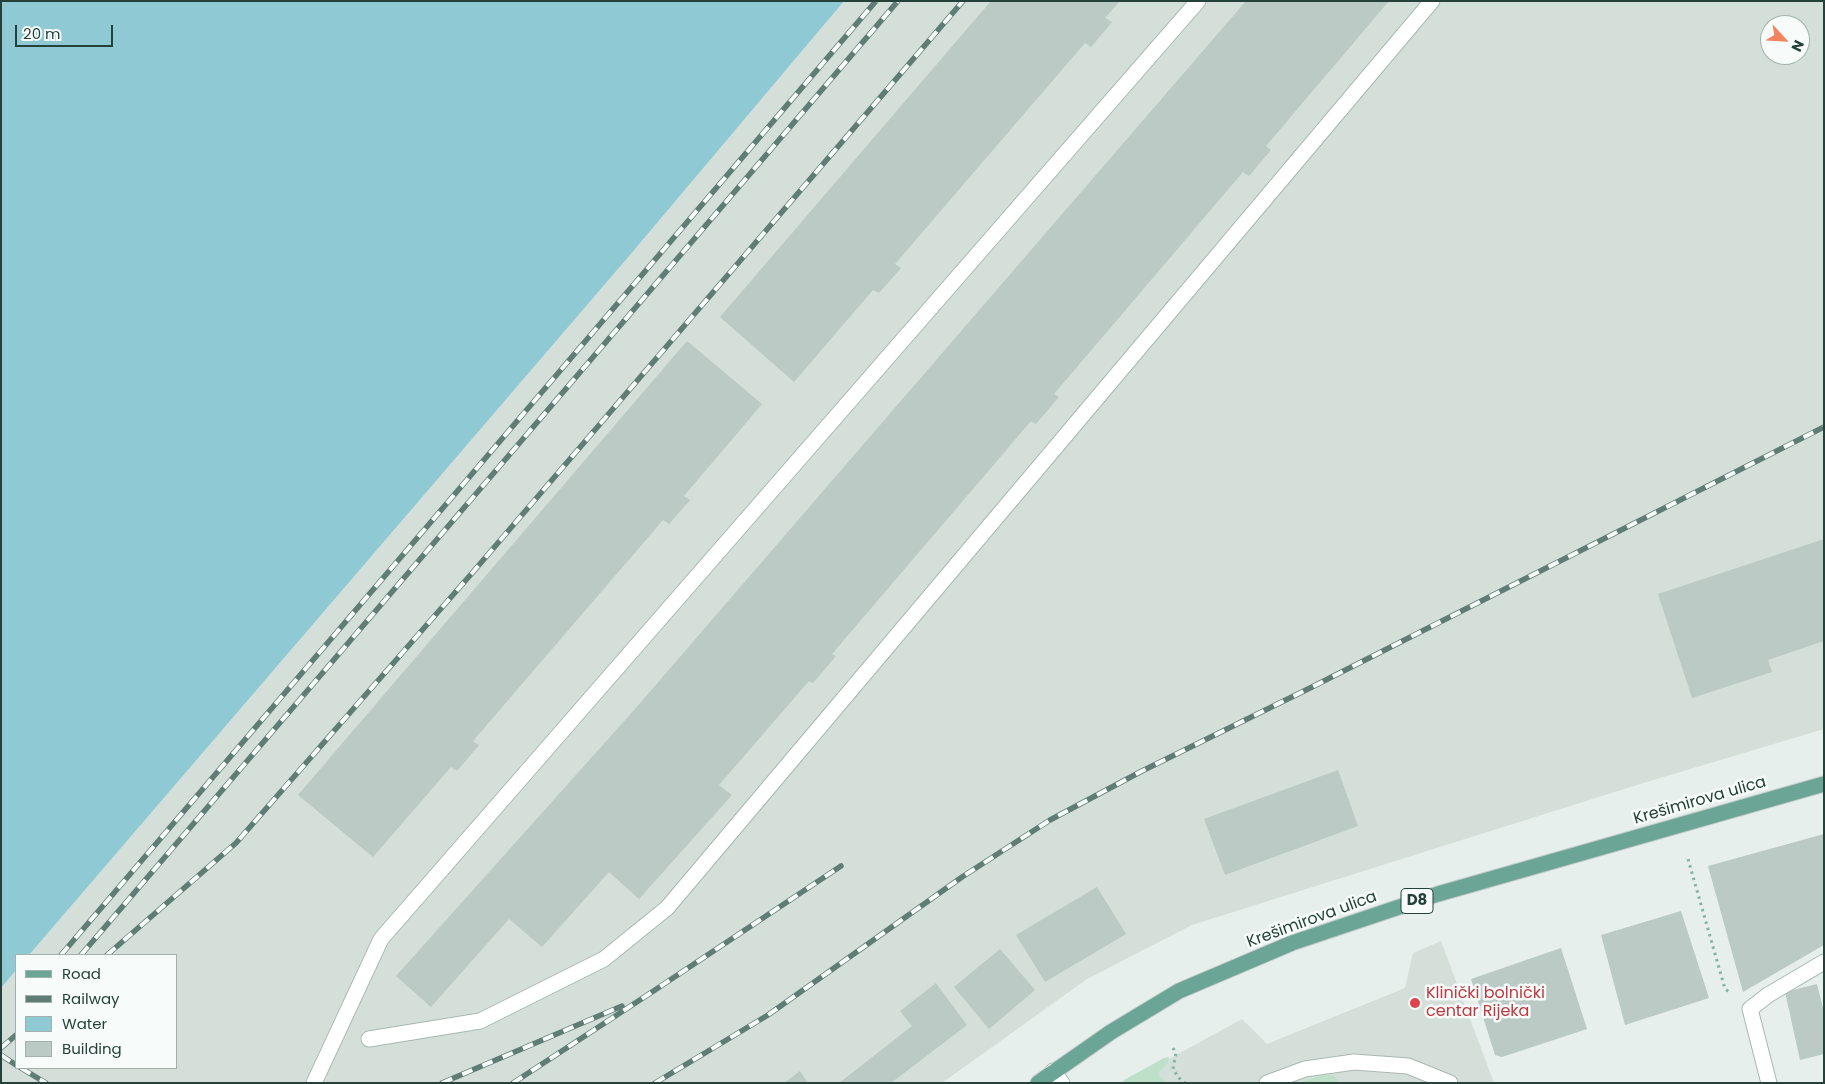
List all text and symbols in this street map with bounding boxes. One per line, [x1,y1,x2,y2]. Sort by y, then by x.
scale bar [18,15,115,47]
north arrow [1760,15,1810,65]
text: 20 m [23,23,61,44]
text: N [1786,37,1809,55]
street label: Krešimirova ulica [1631,773,1769,829]
street label: Krešimirova ulica [1244,888,1380,952]
road number: D8 [1401,888,1433,914]
legend [15,954,178,1069]
text: Road [62,963,101,984]
place label: Klinički bolnički centar Rijeka [1426,984,1545,1022]
text: Railway [62,988,120,1009]
marker: Klinički bolnički centar Rijeka [1408,996,1422,1010]
text: Water [62,1013,107,1034]
text: Building [62,1038,122,1059]

